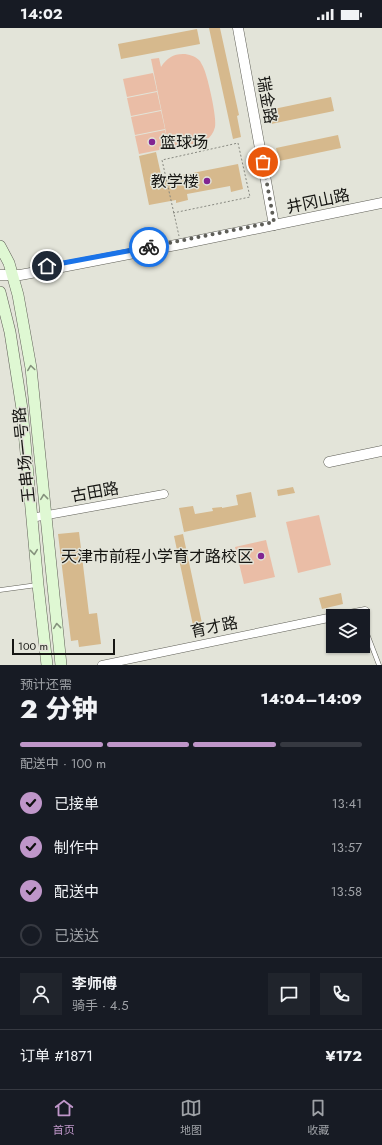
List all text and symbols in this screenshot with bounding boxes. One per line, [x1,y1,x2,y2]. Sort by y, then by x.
text: 14:02 [20,3,63,25]
street label: 瑞金路 [252,74,282,126]
place label: 篮球场 [160,131,208,154]
marker: 篮球场 [147,137,157,147]
pin [246,145,280,179]
icon: bag [252,151,274,173]
place label: 教学楼 [151,170,199,193]
marker: 教学楼 [202,176,212,186]
street label: 井冈山路 [284,183,352,219]
courier [129,227,169,267]
icon: bike [138,236,160,258]
pin [30,249,64,283]
icon: home [36,255,58,277]
one-way arrow [27,365,36,371]
street label: 王串场一号路 [8,406,40,504]
street label: 古田路 [69,477,121,507]
one-way arrow [40,494,49,500]
place label: 天津市前程小学育才路校区 [61,545,253,568]
one-way arrow [30,549,39,555]
marker: 天津市前程小学育才路校区 [256,551,266,561]
map controls [326,609,370,653]
button: layers [326,609,370,653]
street label: 育才路 [188,611,240,643]
one-way arrow [52,623,61,629]
scale bar [12,637,115,656]
text: 100 m [18,638,48,654]
text: 预计还需 [20,675,72,694]
text: 14:04–14:09 [261,688,362,710]
text: 2 分钟 [20,690,98,728]
text: 配送中 · 100 m [20,754,106,773]
icon: check [20,792,42,814]
text: 已接单 [54,793,99,815]
text: 13:41 [332,794,362,813]
icon: check [20,836,42,858]
text: 制作中 [54,837,99,859]
text: 13:57 [331,838,362,857]
icon: check [20,880,42,902]
text: 配送中 [54,881,99,903]
text: 13:58 [331,882,362,901]
text: 已送达 [54,925,99,947]
button: person [20,973,62,1015]
text: 李师傅 [72,973,117,995]
button: chat [268,973,310,1015]
button: phone [320,973,362,1015]
text: 骑手 · 4.5 [72,996,129,1015]
text: 订单 #1871 [20,1045,93,1067]
text: ¥172 [325,1045,362,1067]
tab: 首页 [53,1097,75,1138]
tab: 地图 [180,1097,202,1138]
tab: 收藏 [307,1097,329,1138]

